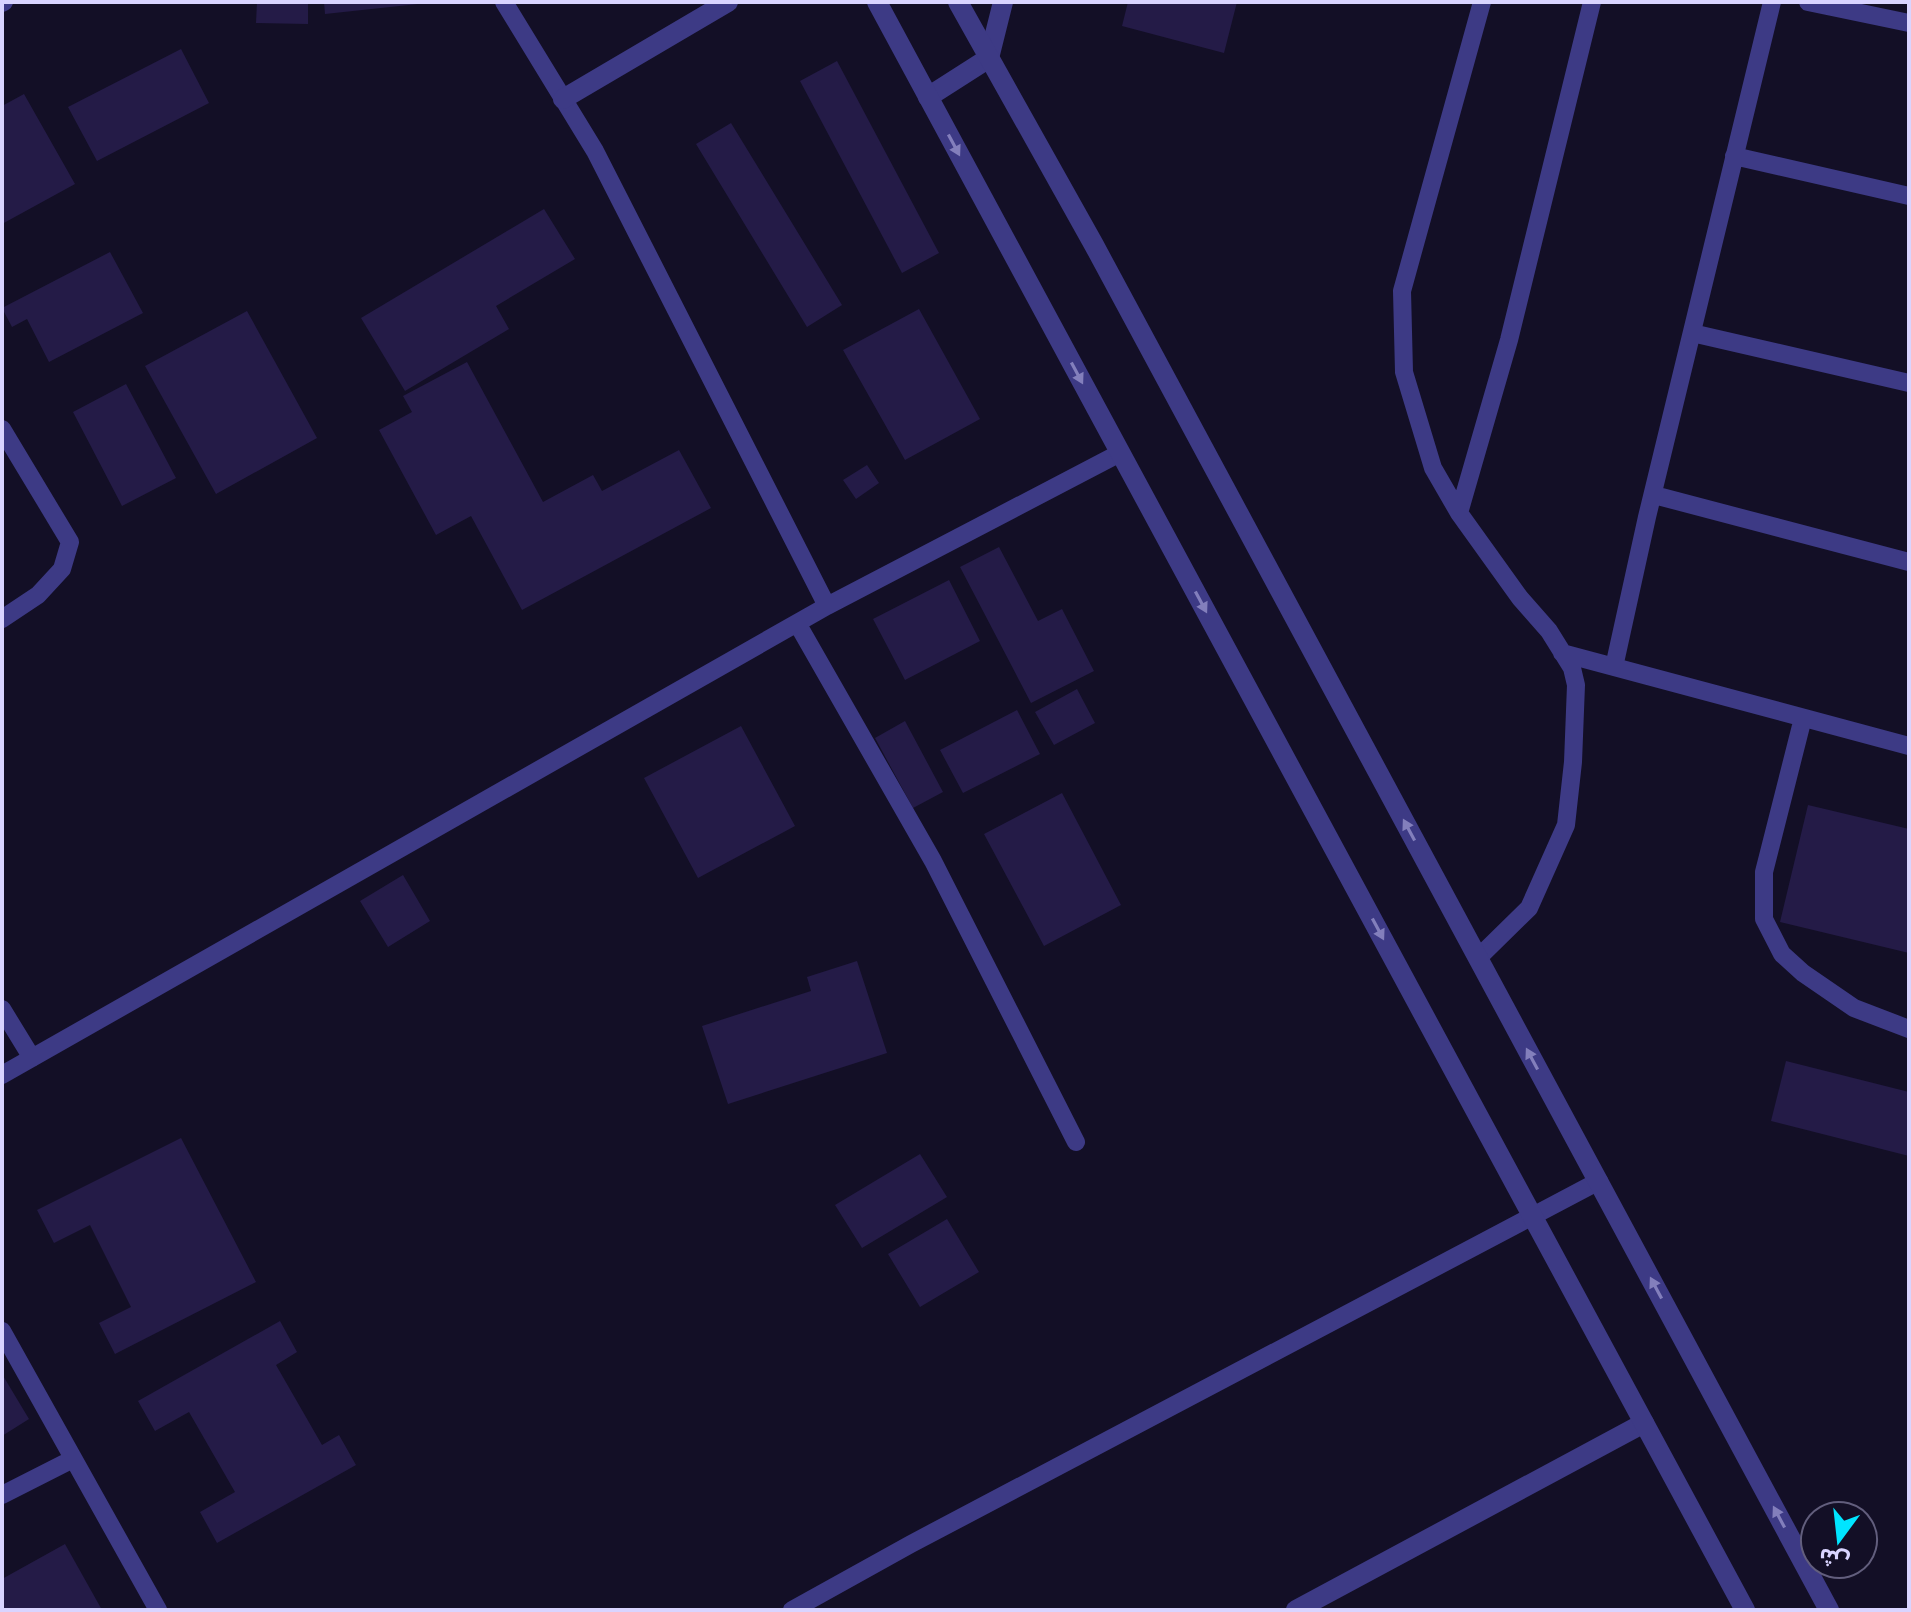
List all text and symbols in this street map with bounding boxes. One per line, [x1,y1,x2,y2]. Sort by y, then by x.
one-way arrow [947,133,960,156]
one-way arrow [1071,362,1084,385]
one-way arrow [1193,591,1207,613]
one-way arrow [1402,819,1416,841]
one-way arrow [1371,918,1384,941]
one-way arrow [1526,1047,1539,1070]
one-way arrow [1649,1276,1662,1299]
north arrow [1799,1500,1879,1580]
one-way arrow [1772,1505,1785,1528]
text: ش [1816,1543,1852,1576]

